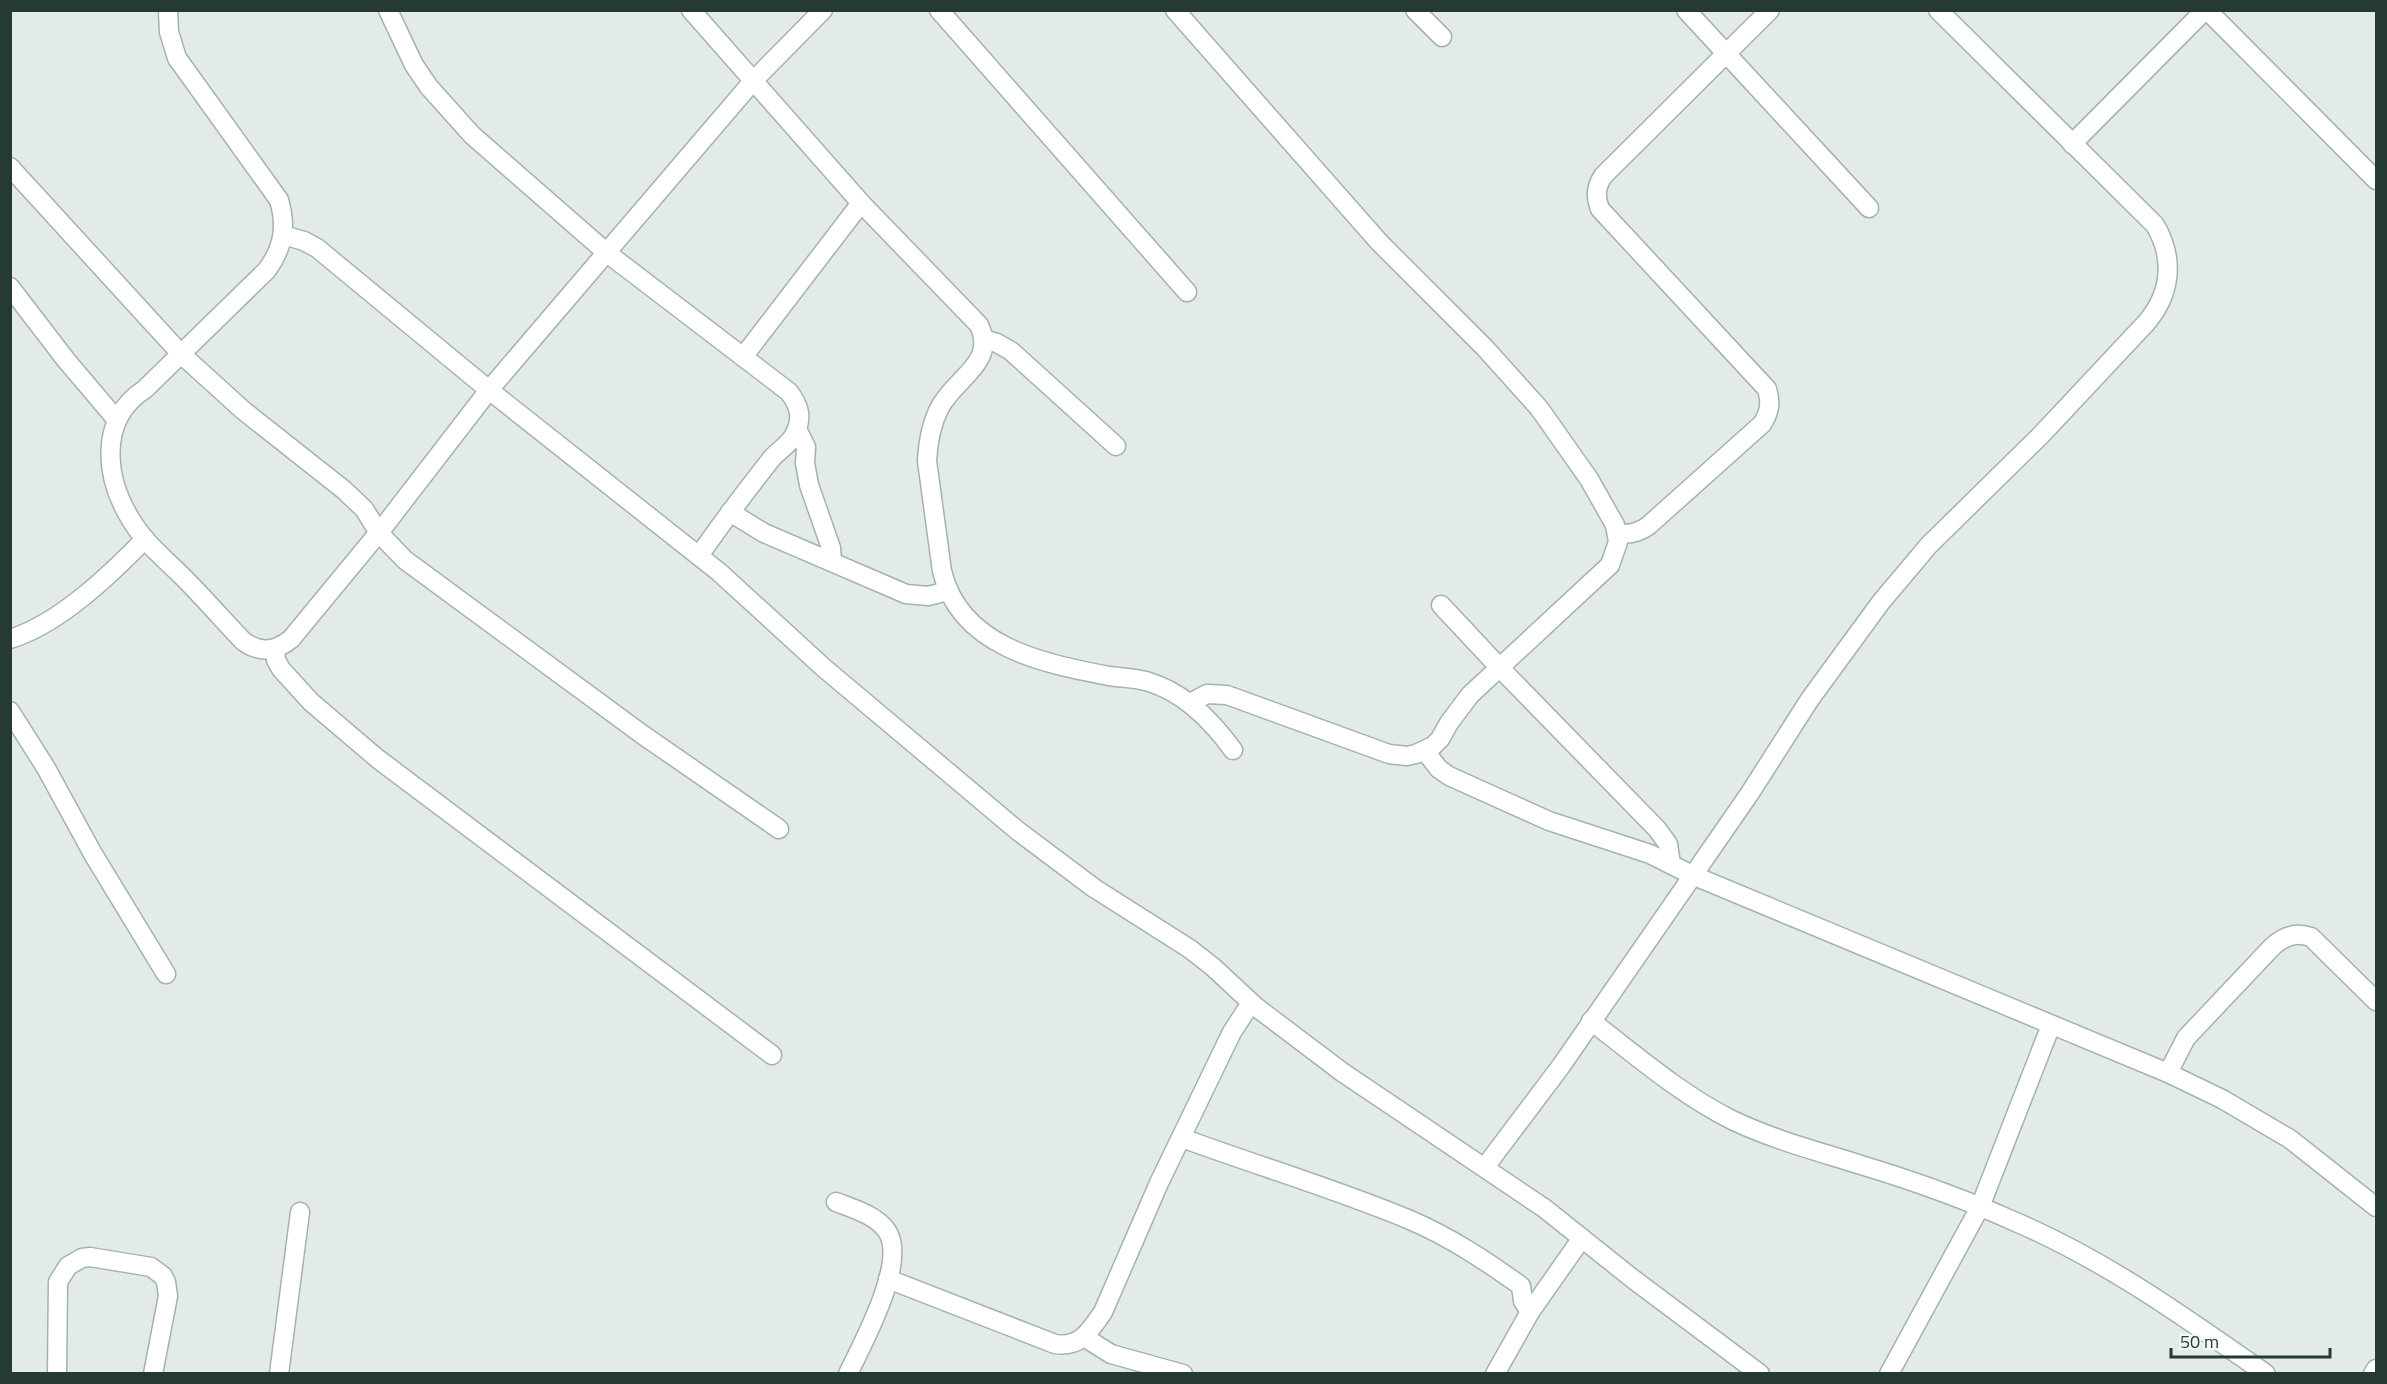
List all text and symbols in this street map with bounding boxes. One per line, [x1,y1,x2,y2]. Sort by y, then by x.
scale bar [2171,1321,2330,1359]
text: 50 m [2180,1328,2219,1355]

